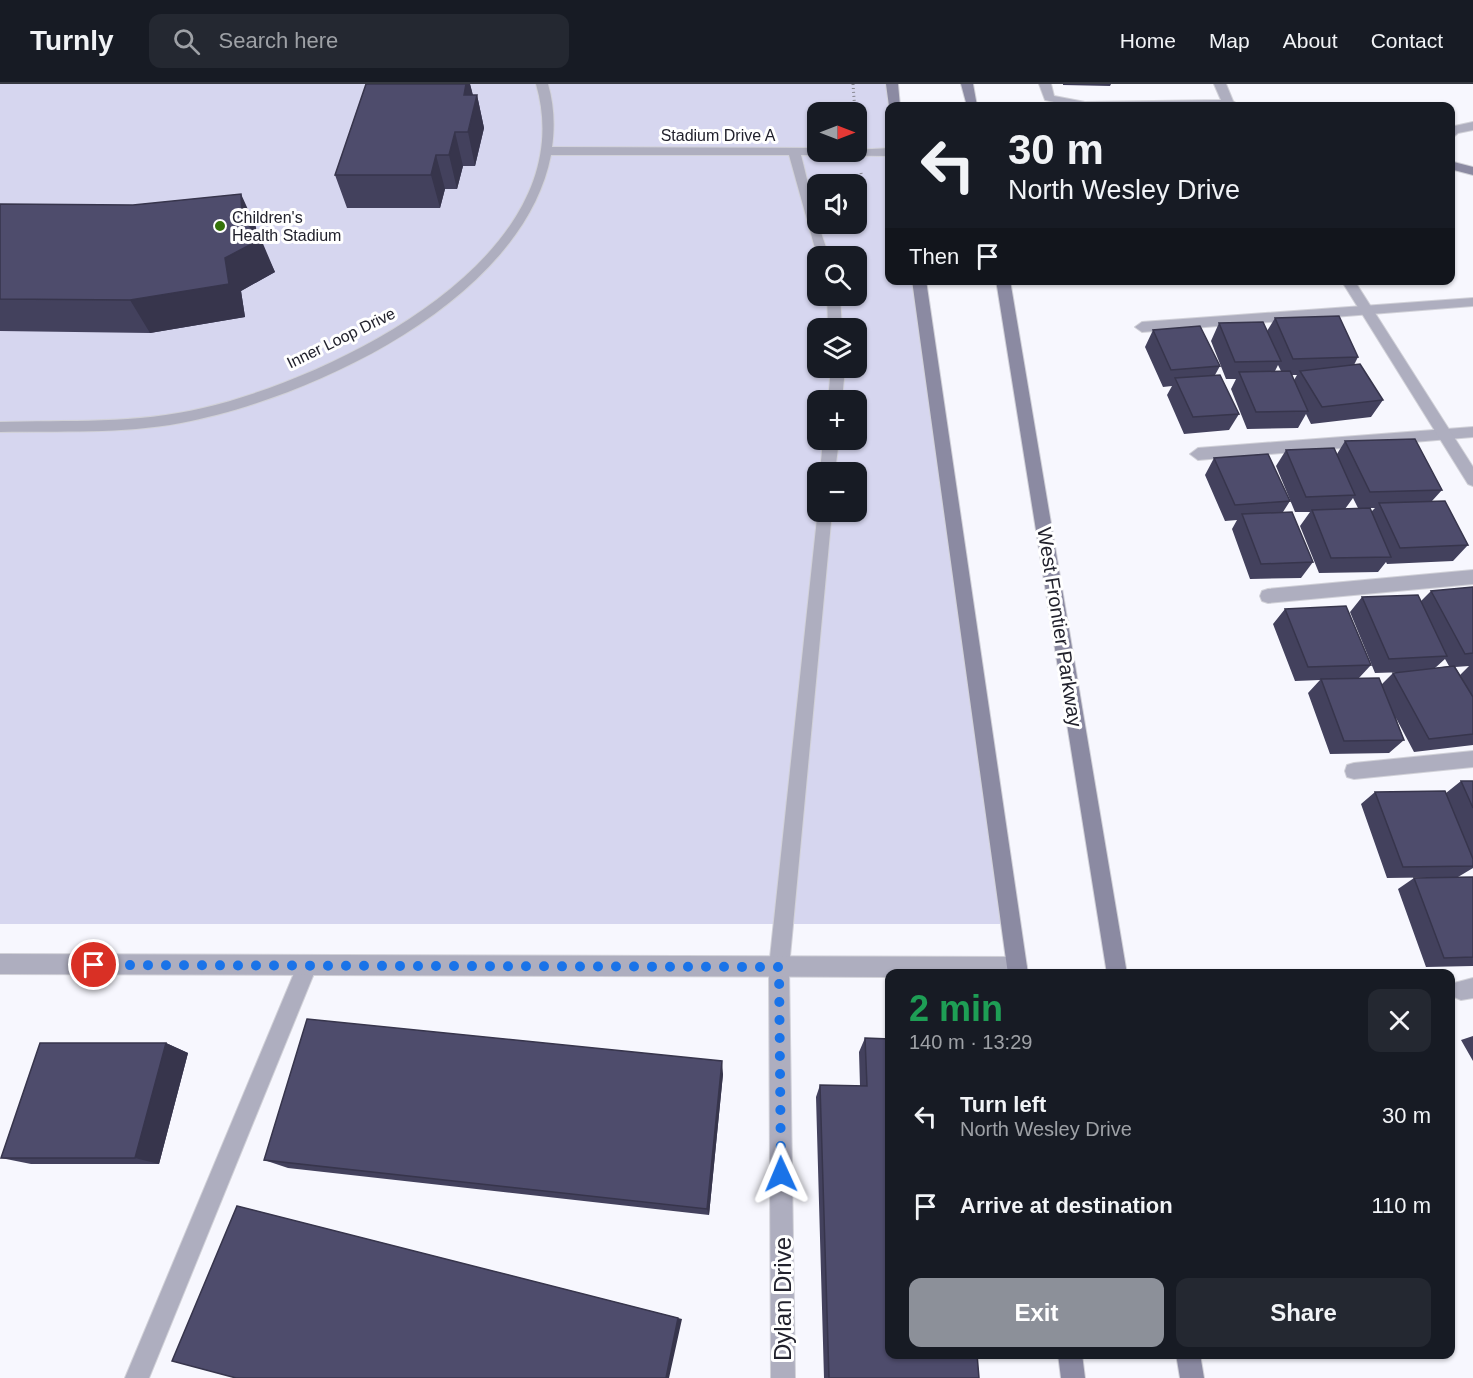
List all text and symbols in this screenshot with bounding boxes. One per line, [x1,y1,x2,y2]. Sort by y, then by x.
search box [149,14,569,68]
text: Turnly [30,25,113,56]
icon: search [170,25,203,58]
text: Search here [218,28,338,53]
text: Home [1120,29,1176,52]
text: Map [1209,29,1250,52]
text: About [1283,29,1338,52]
text: Contact [1371,29,1443,52]
north arrow [807,102,867,162]
map controls [807,102,867,522]
icon: left [909,126,987,204]
text: 30 m [1008,126,1104,173]
street label: Stadium Drive A [661,127,776,144]
button: sound [807,174,867,234]
text: North Wesley Drive [1008,175,1240,205]
place label: Children's Health Stadium [232,209,341,244]
marker: Children's Health Stadium [213,219,227,233]
icon: arrive [971,240,1004,273]
text: Then [909,244,959,269]
button: search [807,246,867,306]
street label: Inner Loop Drive [284,304,398,372]
button: layers [807,318,867,378]
button: + [807,390,867,450]
button: − [807,462,867,522]
street label: West Frontier Parkway [1033,526,1087,728]
pin [68,939,119,990]
icon: arrive [77,948,110,981]
text: 2 min [909,988,1003,1029]
button: close [1368,989,1431,1052]
text: 140 m · 13:29 [909,1031,1032,1053]
text: Turn left [960,1092,1046,1117]
icon: left [909,1100,942,1133]
text: 30 m [1382,1103,1431,1128]
text: North Wesley Drive [960,1118,1132,1140]
position arrow [749,1142,813,1206]
icon: arrive [909,1190,942,1223]
text: Arrive at destination [960,1193,1173,1218]
text: 110 m [1371,1193,1431,1218]
street label: Dylan Drive [769,1237,796,1361]
button: Exit [909,1278,1164,1347]
button: Share [1176,1278,1431,1347]

